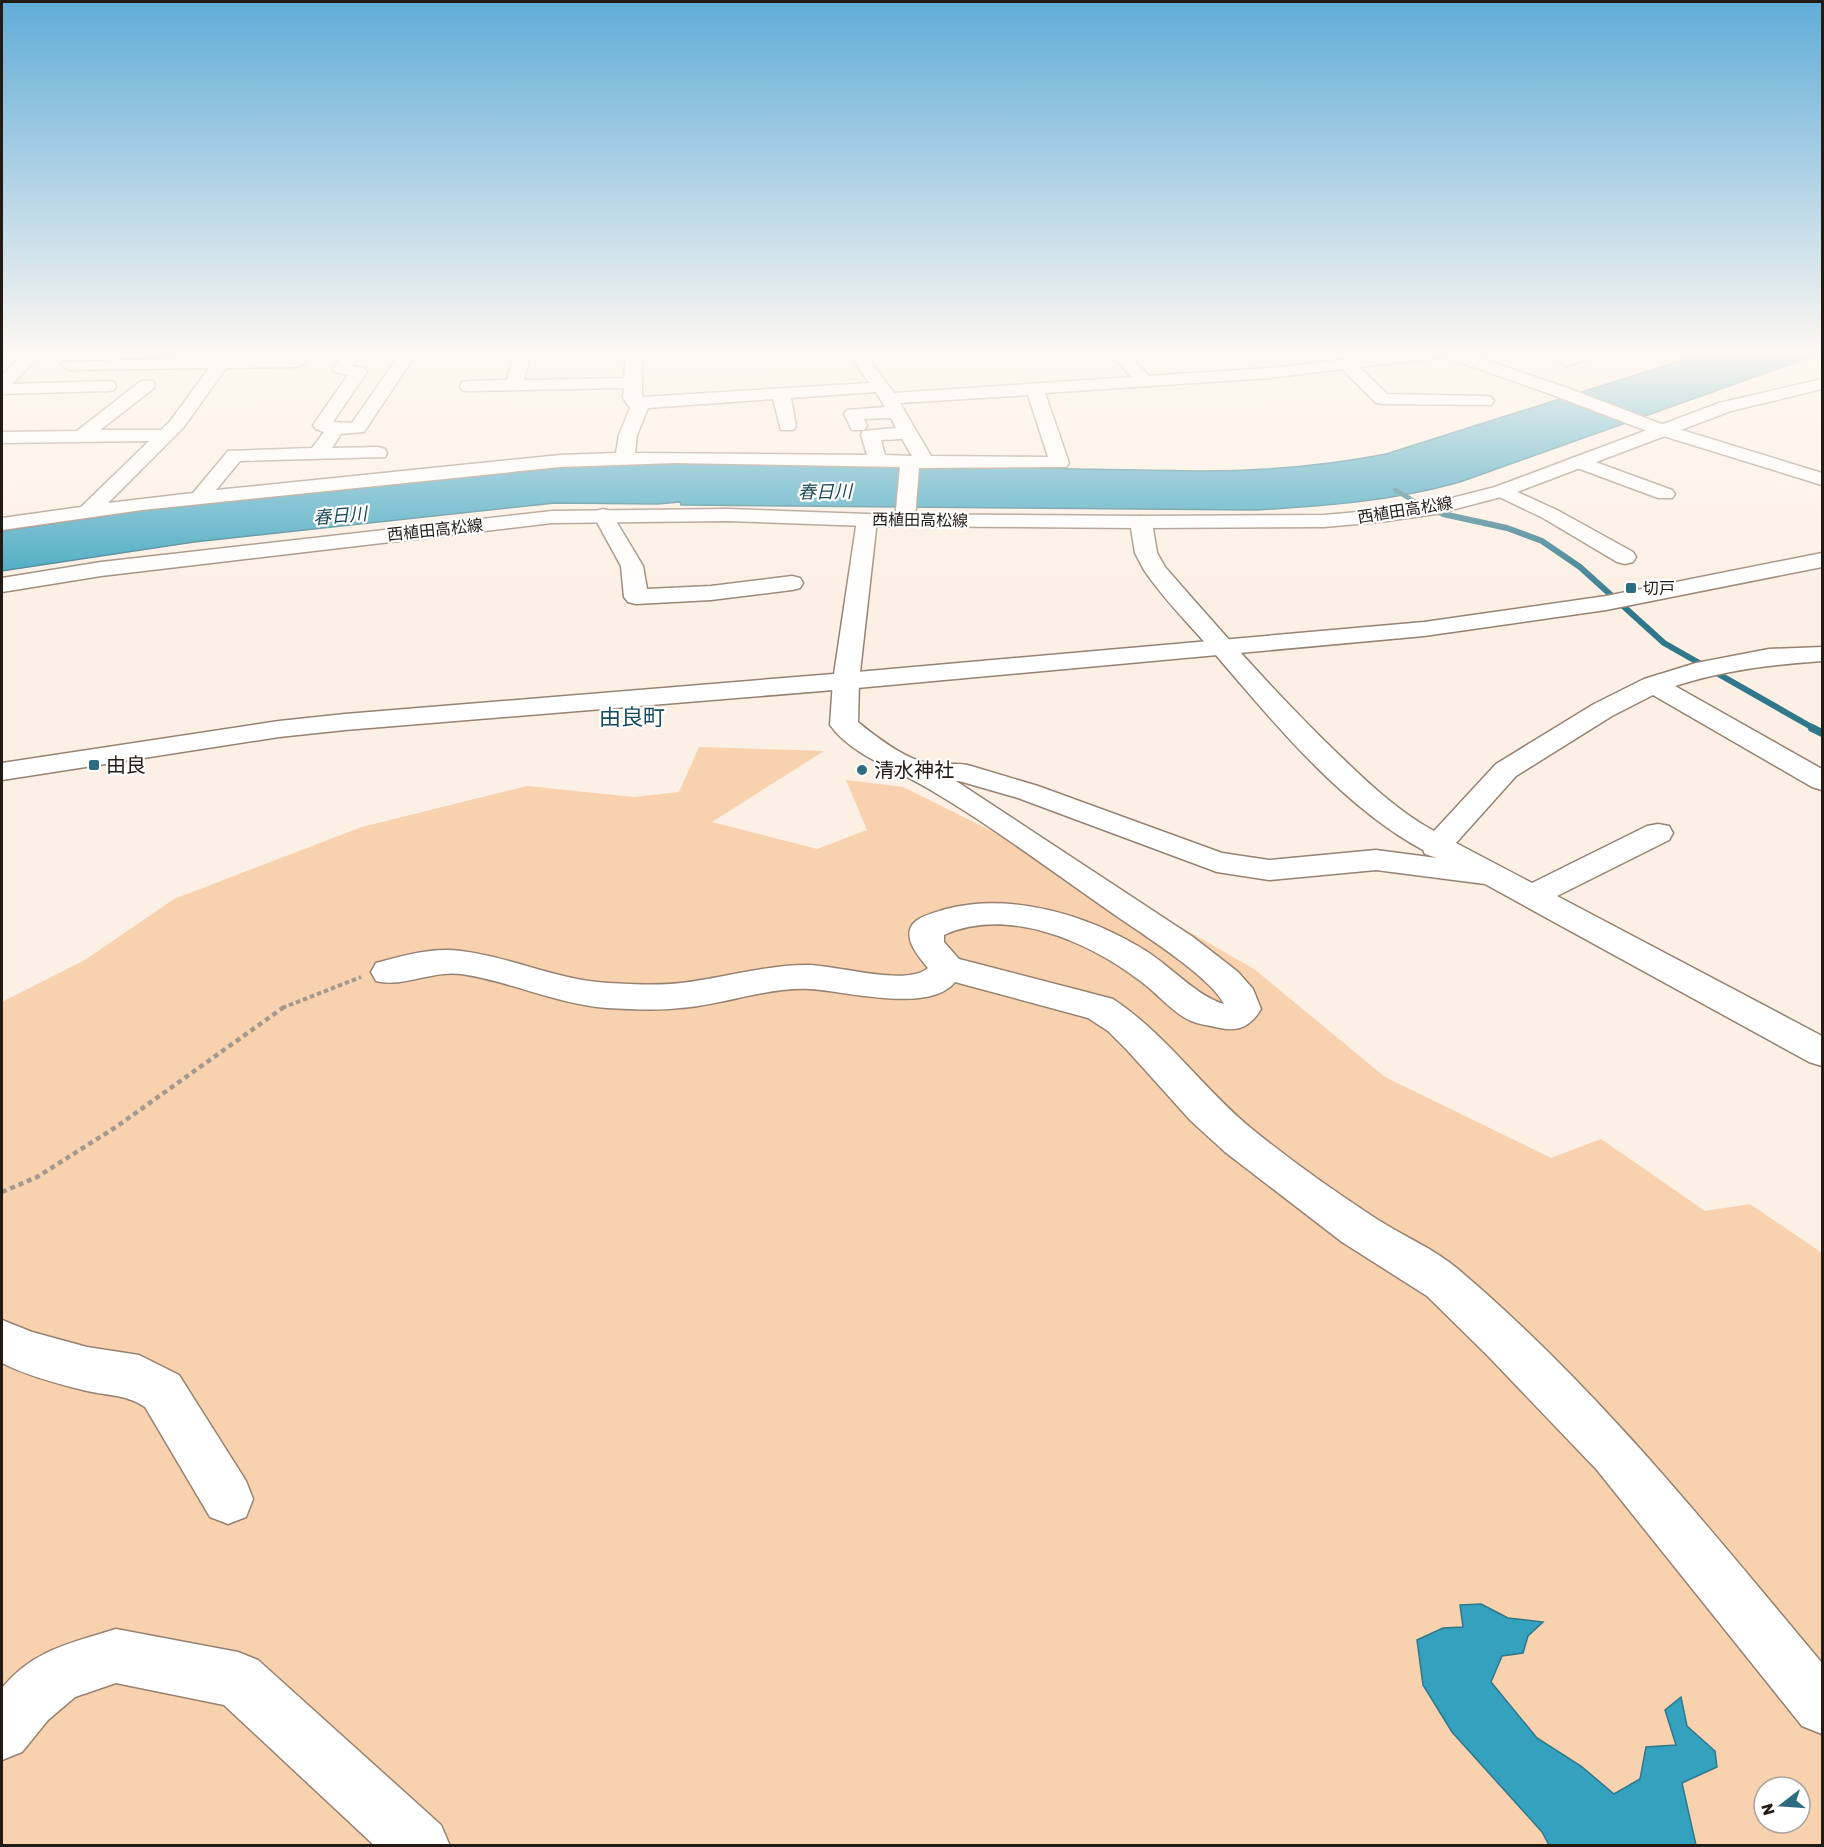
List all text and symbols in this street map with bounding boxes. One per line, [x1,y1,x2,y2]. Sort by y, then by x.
water label: 春日川 [798,480,854,503]
street label: 西植田高松線 [1356,493,1454,527]
water label: 春日川 [312,503,370,529]
street label: 西植田高松線 [872,510,968,530]
street label: 西植田高松線 [386,516,484,544]
place label: 切戸 [1643,579,1675,598]
marker: 切戸 [1624,581,1638,595]
district label: 由良町 [599,704,665,731]
place label: 由良 [106,753,146,777]
marker: 由良 [87,758,101,772]
place label: 清水神社 [874,758,954,782]
marker: 清水神社 [855,763,869,777]
north arrow [1752,1775,1812,1835]
text: N [1757,1801,1779,1818]

